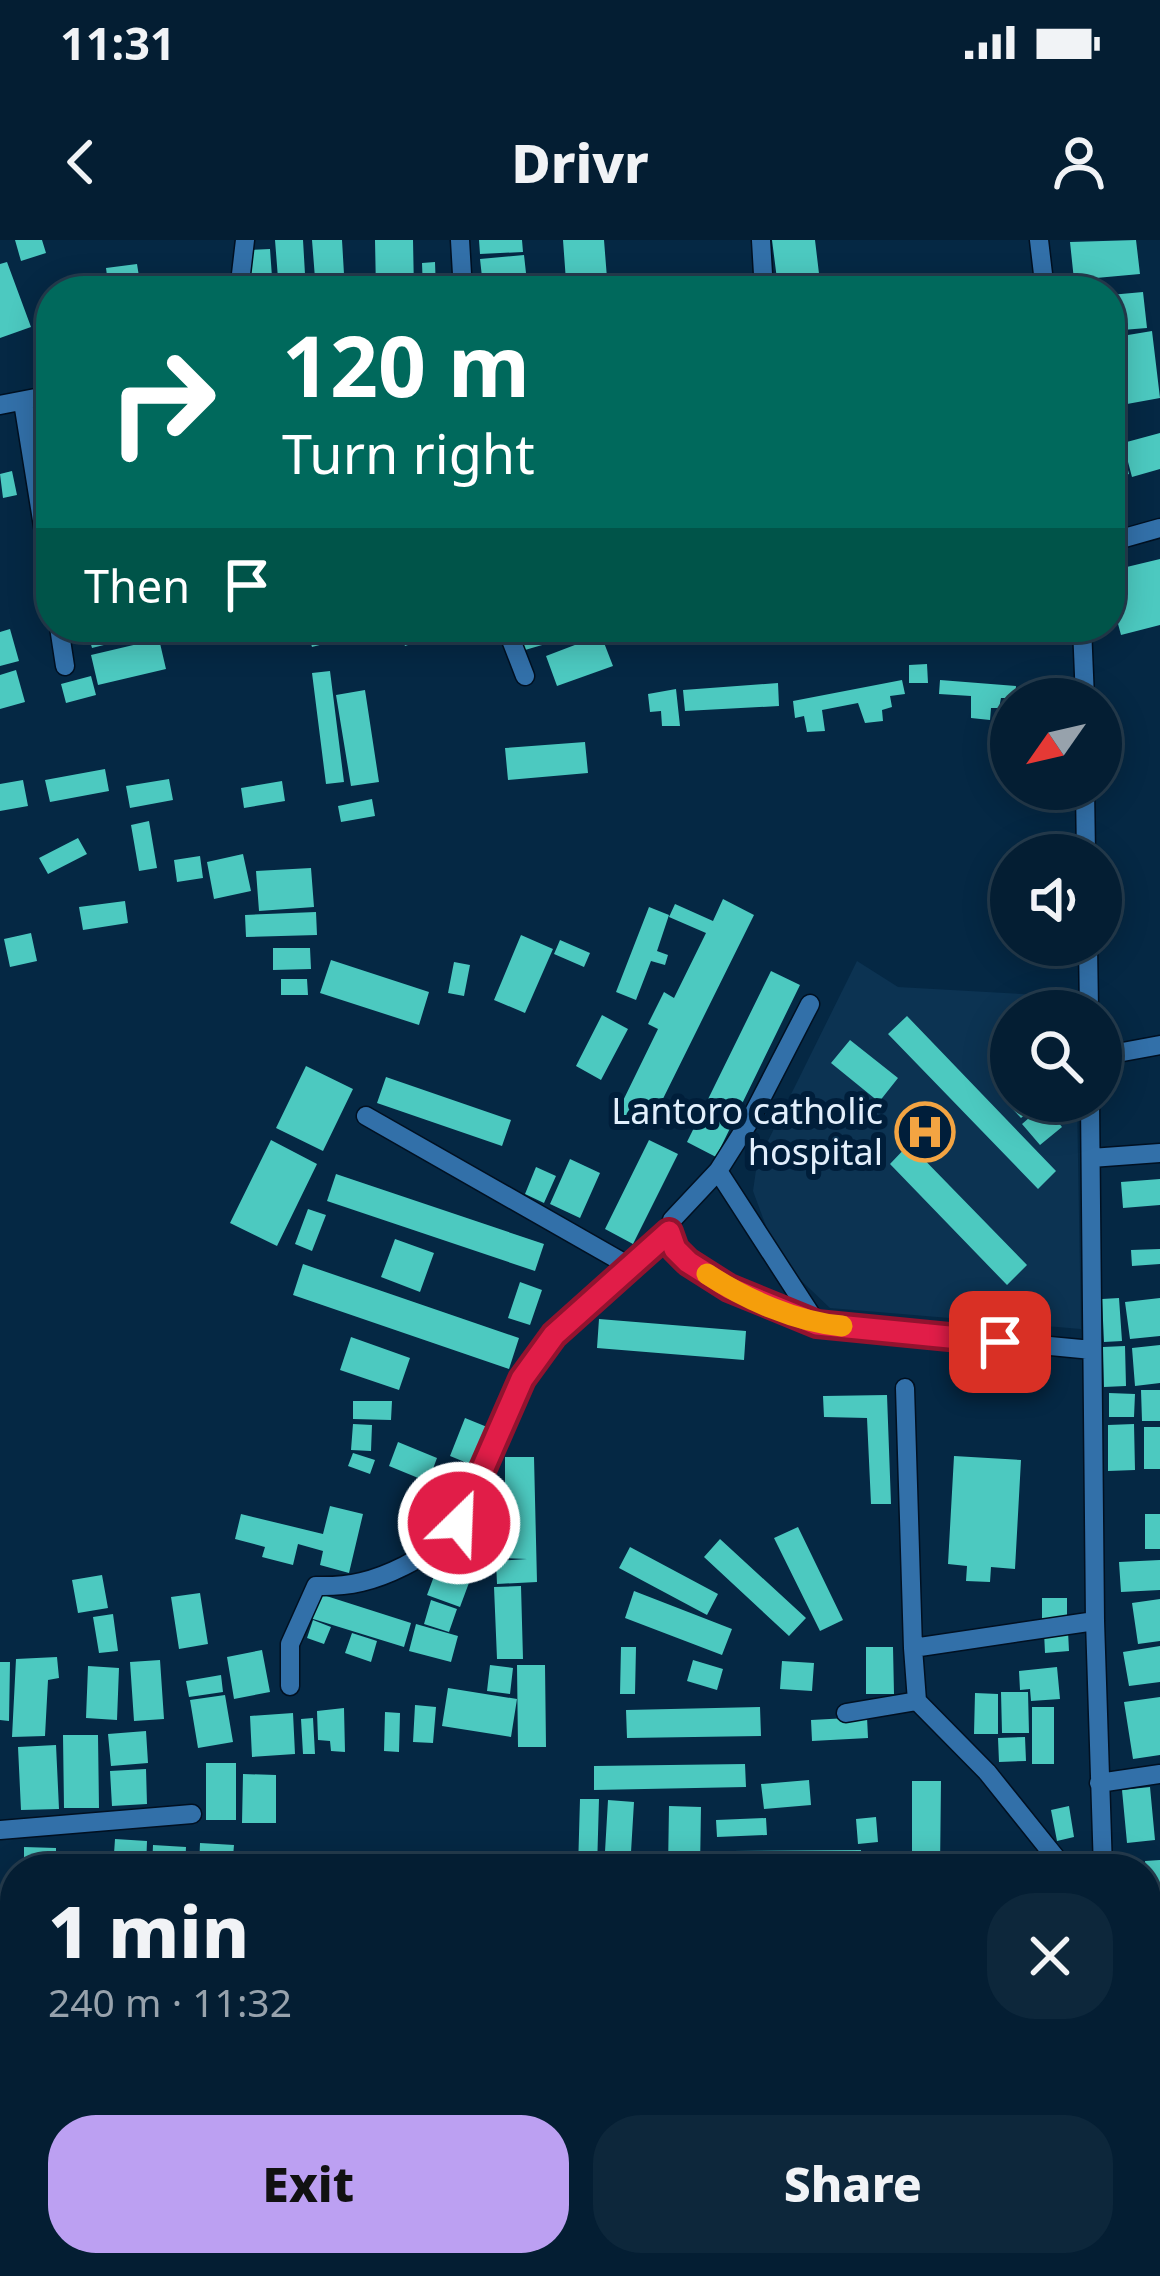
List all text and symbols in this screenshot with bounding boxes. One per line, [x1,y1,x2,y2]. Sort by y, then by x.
text: 11:31 [60,12,176,73]
text: Drivr [511,125,649,199]
icon: back [48,129,114,195]
icon: person [1046,129,1112,195]
text: 120 m [282,307,530,422]
icon: right [84,324,240,480]
text: Turn right [282,416,535,490]
icon: arrive [214,552,280,618]
text: Then [84,555,190,616]
north arrow [990,678,1122,810]
map controls [990,678,1122,1122]
button: sound [990,834,1122,966]
button: search [990,990,1122,1122]
place label: Lantoro catholic hospital [611,1086,883,1176]
hospital icon: Lantoro catholic hospital [894,1101,956,1163]
pin [949,1291,1051,1393]
icon: arrive [967,1309,1033,1375]
position arrow [396,1460,522,1586]
text: 1 min [48,1881,249,1979]
button: close [987,1893,1113,2019]
text: 240 m · 11:32 [48,1975,292,2028]
button: Exit [48,2115,569,2253]
button: Share [593,2115,1113,2253]

